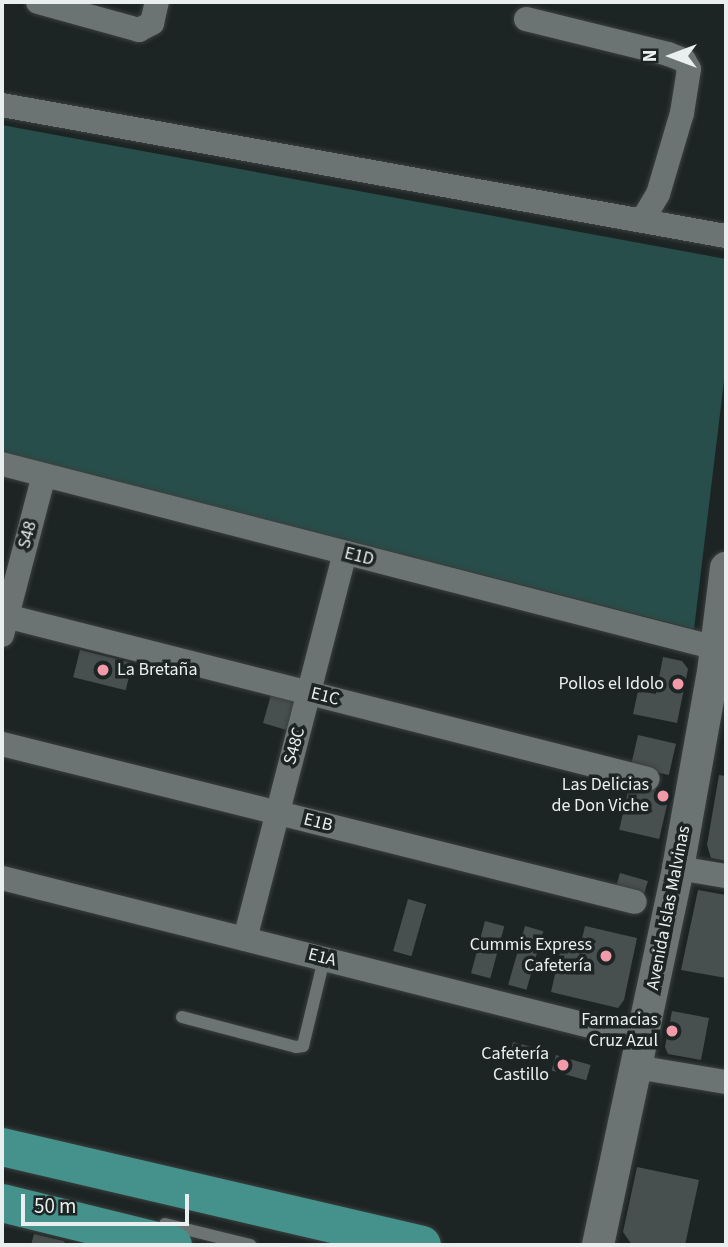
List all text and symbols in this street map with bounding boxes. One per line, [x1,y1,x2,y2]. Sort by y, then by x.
north arrow [637,21,707,91]
text: N [637,50,664,62]
street label: S48 [14,519,42,551]
street label: E1D [342,543,376,571]
place label: La Bretaña [117,659,198,681]
marker: La Bretaña [95,662,111,678]
place label: Pollos el Idolo [559,673,664,695]
marker: Pollos el Idolo [670,676,686,692]
street label: E1C [308,683,342,711]
street label: S48C [280,725,310,767]
place label: Las Delicias de Don Viche [552,775,649,818]
marker: Las Delicias de Don Viche [655,788,671,804]
street label: E1B [301,809,335,837]
street label: Avenida Islas Malvinas [642,824,696,992]
place label: Cummis Express Cafetería [470,935,592,978]
street label: E1A [306,944,338,972]
marker: Cummis Express Cafetería [598,948,614,964]
place label: Farmacias Cruz Azul [581,1010,658,1052]
marker: Farmacias Cruz Azul [664,1023,680,1039]
place label: Cafetería Castillo [481,1044,549,1086]
marker: Cafetería Castillo [555,1057,571,1073]
scale bar [24,1180,192,1224]
text: 50 m [34,1191,76,1221]

